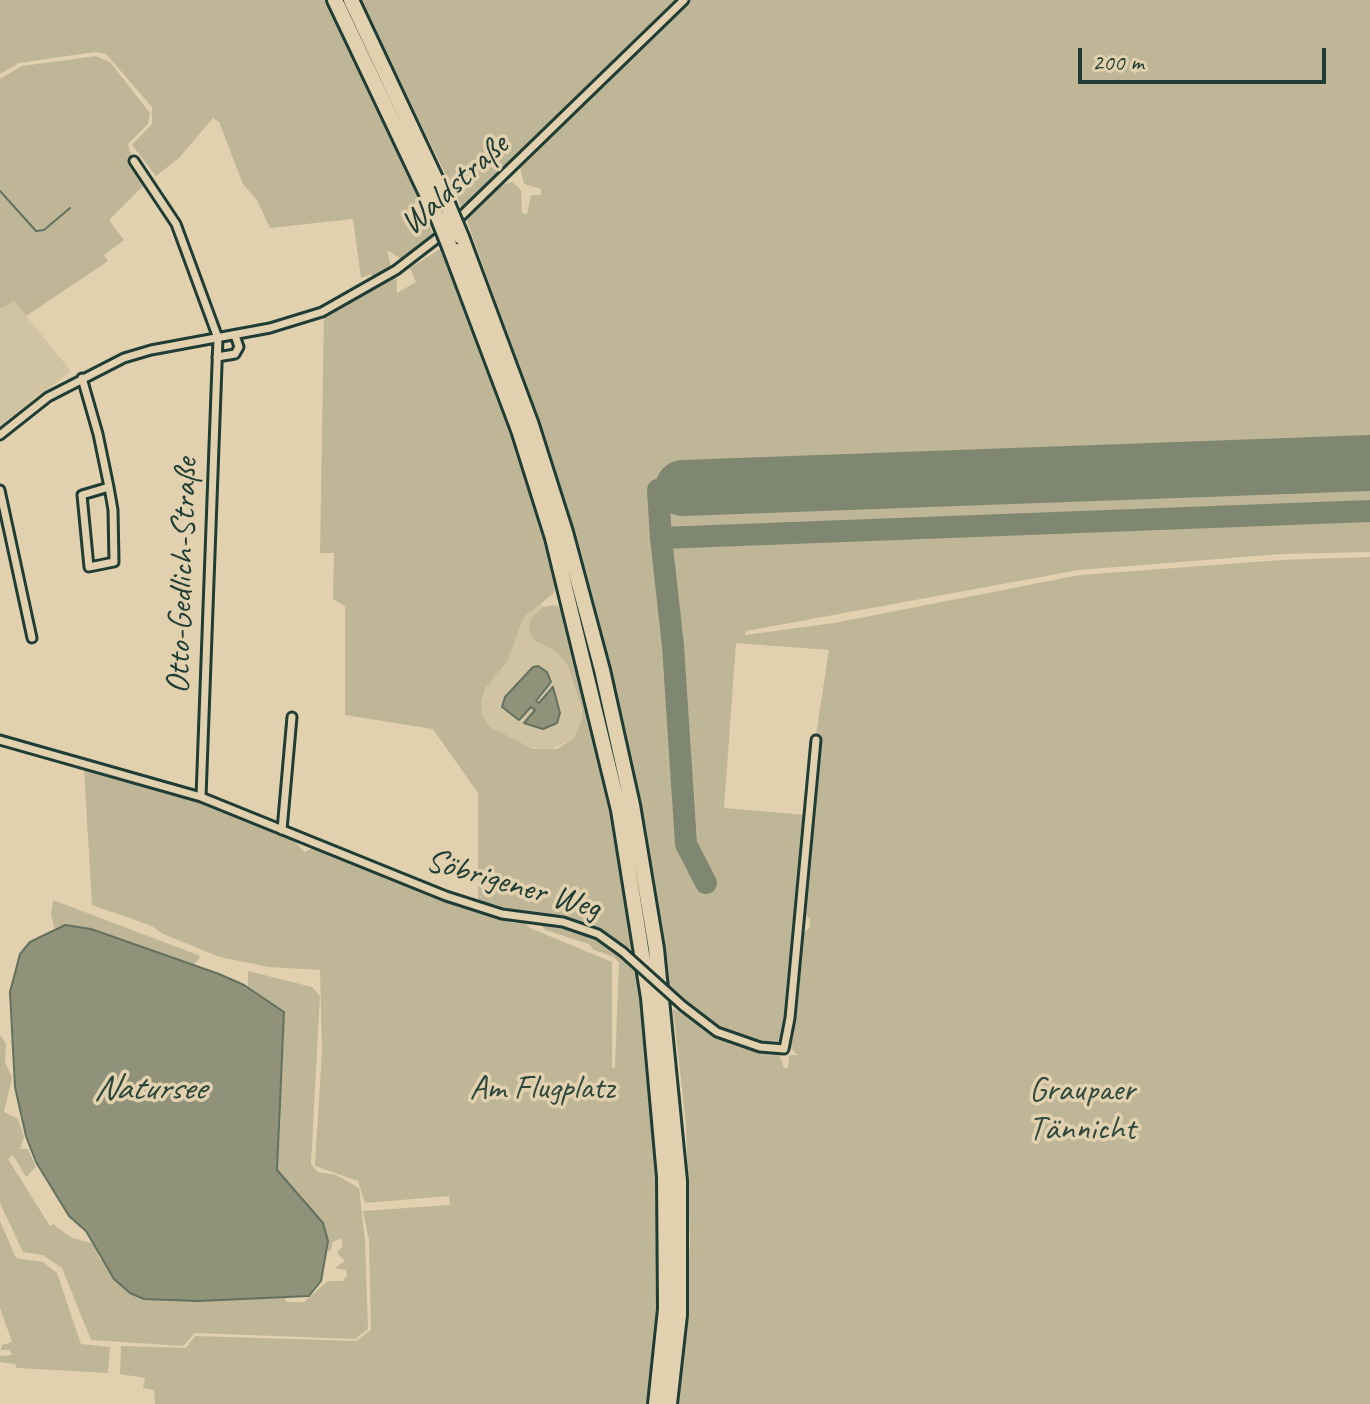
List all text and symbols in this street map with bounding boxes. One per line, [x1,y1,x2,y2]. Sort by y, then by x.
scale bar [1082,32,1330,82]
text: 200 m [1092,47,1144,77]
street label: Waldstraße [392,126,518,244]
street label: Otto-Gedlich-Straße [158,457,208,695]
street label: Söbrigener Weg [421,841,605,929]
water label: Natursee [93,1068,205,1112]
park label: Am Flugplatz [469,1069,615,1109]
park label: Graupaer Tännicht [1028,1071,1136,1150]

